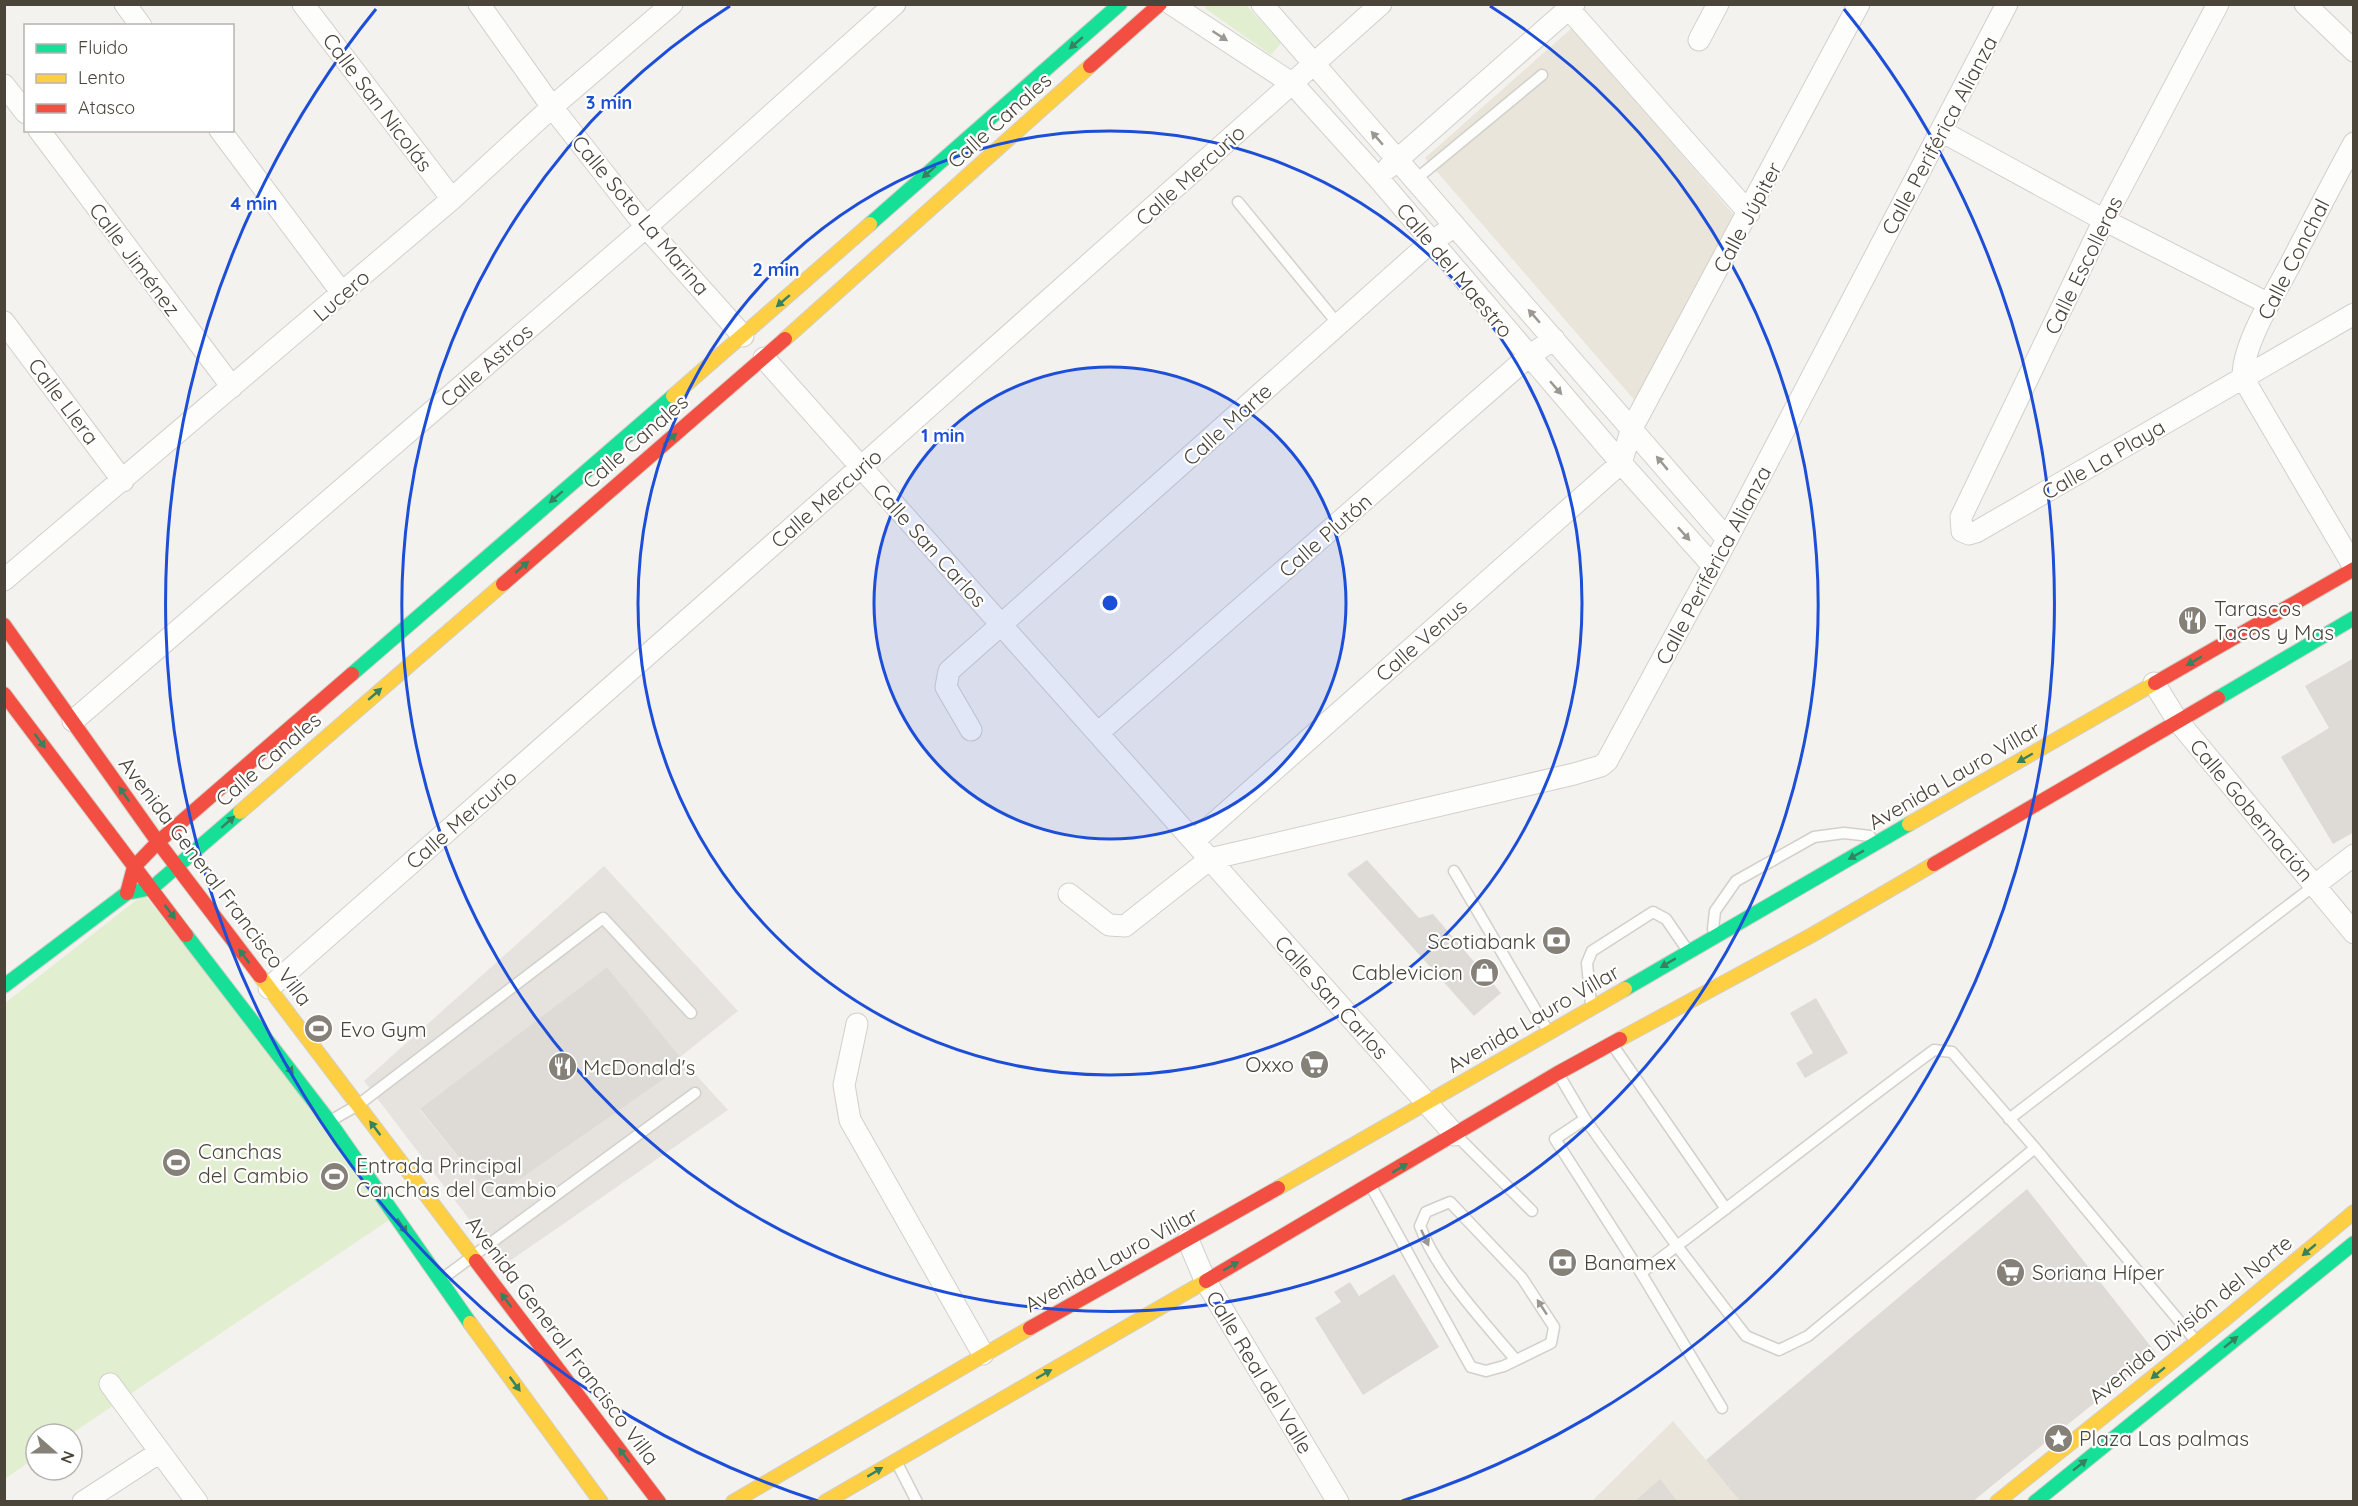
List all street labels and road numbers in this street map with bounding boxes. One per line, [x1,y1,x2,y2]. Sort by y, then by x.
street label: Calle San Nicolás [317,28,439,176]
street label: Calle Periférica Alianza [1876,31,2002,239]
street label: Calle Canales [942,66,1056,174]
street label: Calle Mercurio [1130,119,1250,231]
street label: Calle Soto La Marina [567,130,715,300]
street label: Calle Júpiter [1707,157,1787,277]
street label: Calle Escolleras [2038,192,2128,338]
street label: Calle Conchal [2251,194,2335,324]
street label: Calle Jiménez [84,197,186,321]
street label: Calle del Maestro [1391,197,1519,343]
street label: Lucero [308,263,374,327]
street label: Calle Astros [434,318,538,412]
street label: Calle Llera [23,353,105,449]
street label: Calle Marte [1177,377,1277,471]
street label: Calle Canales [577,388,693,494]
street label: Calle La Playa [2037,413,2169,505]
street label: Calle Mercurio [765,443,887,553]
street label: Calle Periférica Alianza [1650,461,1776,669]
street label: Calle San Carlos [868,478,992,612]
street label: Calle Plutón [1273,488,1377,582]
street label: Calle Venus [1370,593,1472,687]
street label: Calle Canales [210,706,326,812]
street label: Avenida Lauro Villar [1863,715,2045,835]
street label: Calle Gobernación [2185,733,2319,887]
street label: Avenida General Francisco Villa [114,751,318,1011]
street label: Calle Mercurio [400,764,522,874]
street label: Calle San Carlos [1270,930,1394,1064]
street label: Avenida Lauro Villar [1442,958,1624,1078]
street label: Avenida Lauro Villar [1020,1201,1202,1317]
street label: Avenida General Francisco Villa [461,1210,665,1470]
street label: Avenida División del Norte [2083,1229,2297,1409]
street label: Calle Real del Valle [1201,1286,1319,1458]

